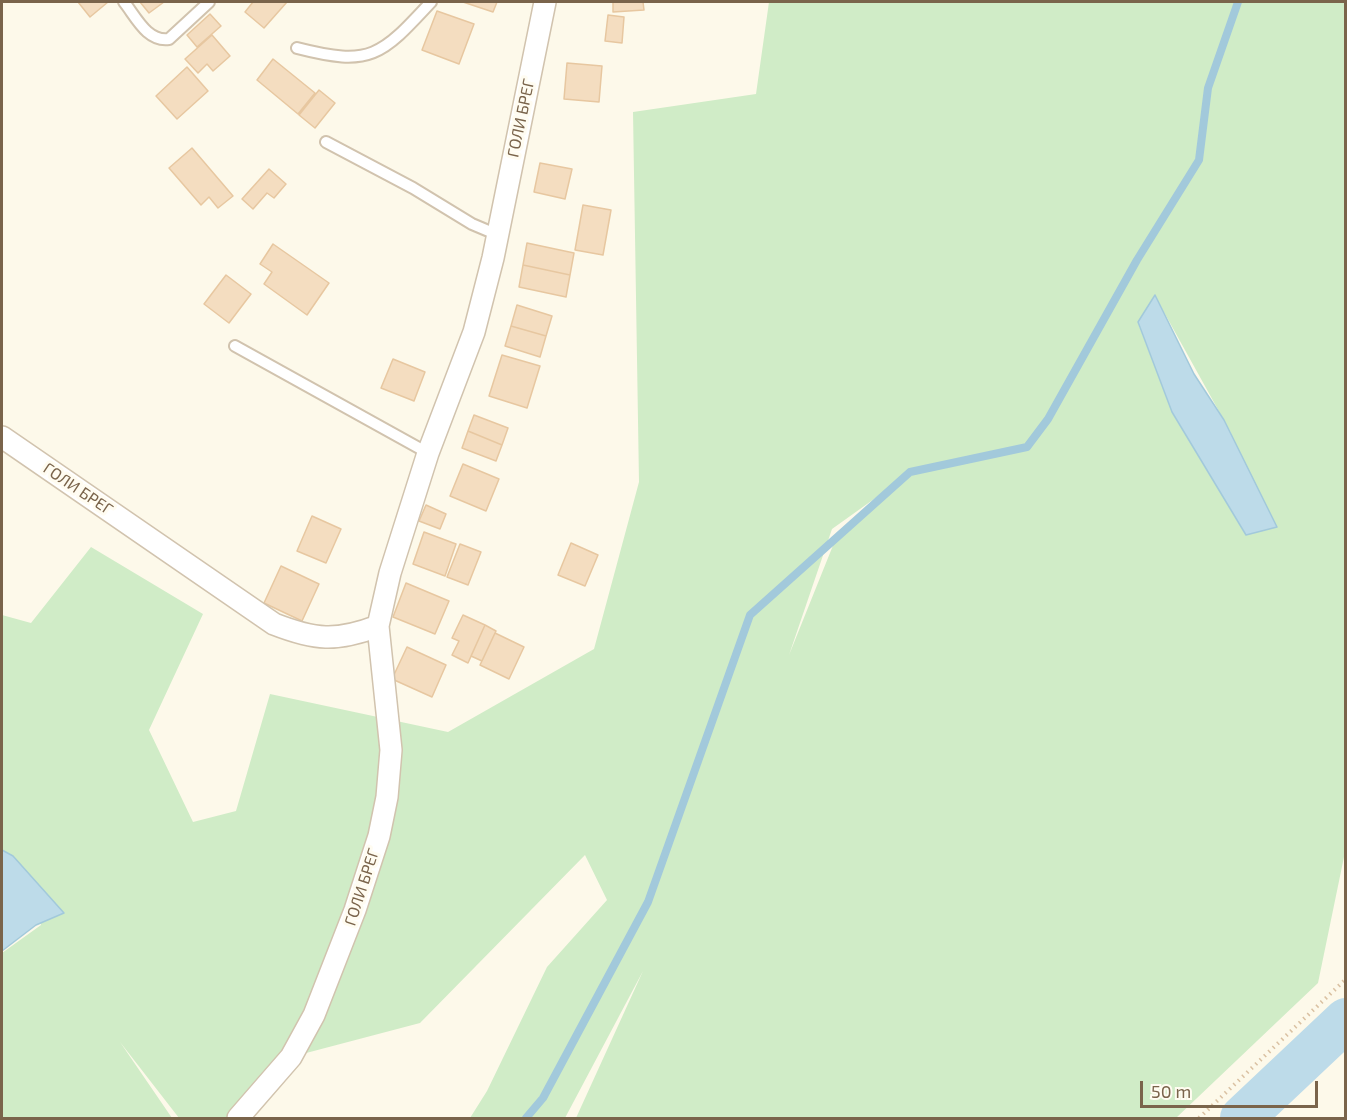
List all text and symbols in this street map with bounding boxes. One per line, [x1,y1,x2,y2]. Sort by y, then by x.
street label: ГОЛИ БРЕГ [503,77,539,159]
street label: ГОЛИ БРЕГ [40,459,116,519]
street label: ГОЛИ БРЕГ [341,846,383,928]
scale bar [1143,1069,1322,1107]
text: 50 m [1151,1080,1191,1102]

